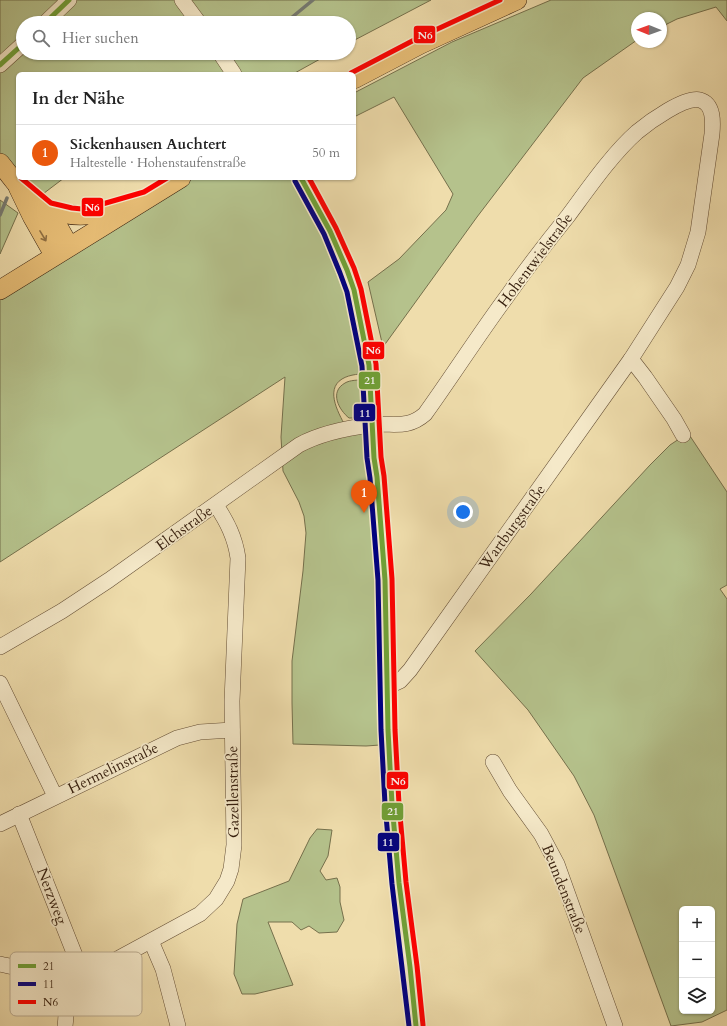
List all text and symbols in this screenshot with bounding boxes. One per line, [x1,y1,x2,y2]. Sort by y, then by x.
north arrow [631,12,667,48]
search box [16,16,356,60]
line badge: N6 [413,25,436,44]
icon: search [30,27,52,49]
text: Hier suchen [62,28,139,48]
text: N6 [417,28,433,43]
text: In der Nähe [32,87,125,110]
text: Sickenhausen Auchtert [70,134,226,154]
text: 1 [42,144,48,162]
text: 50 m [312,144,340,162]
text: Haltestelle · Hohenstaufenstraße [70,154,246,172]
line badge: N6 [81,197,104,217]
text: N6 [84,200,100,215]
street label: Hohentwielstraße [493,209,577,311]
one-way arrow [39,230,47,242]
line badge: N6 [362,341,385,360]
text: N6 [365,343,381,358]
line badge: 21 [358,371,381,390]
text: 21 [364,373,376,388]
line badge: 11 [353,403,376,422]
text: 11 [359,406,371,421]
pin: 1 [351,480,377,513]
street label: Wartburgstraße [474,480,550,574]
street label: Elchstraße [152,501,217,555]
your location [453,502,473,522]
street label: Hermelinstraße [64,737,162,799]
street label: Gazellenstraße [222,746,244,838]
line badge: N6 [386,771,409,790]
text: N6 [390,774,406,789]
line badge: 21 [381,802,404,821]
text: 21 [387,804,399,819]
line badge: 11 [377,832,400,852]
text: 11 [382,835,394,850]
street label: Beundenstraße [537,841,591,937]
street label: Nerzweg [32,865,72,928]
map controls [679,906,715,1014]
button: + [679,906,715,942]
button: − [679,942,715,978]
legend [10,952,142,1016]
text: 21 [43,959,54,974]
text: 11 [43,977,54,992]
button: layers [679,978,715,1014]
text: N6 [43,995,58,1010]

